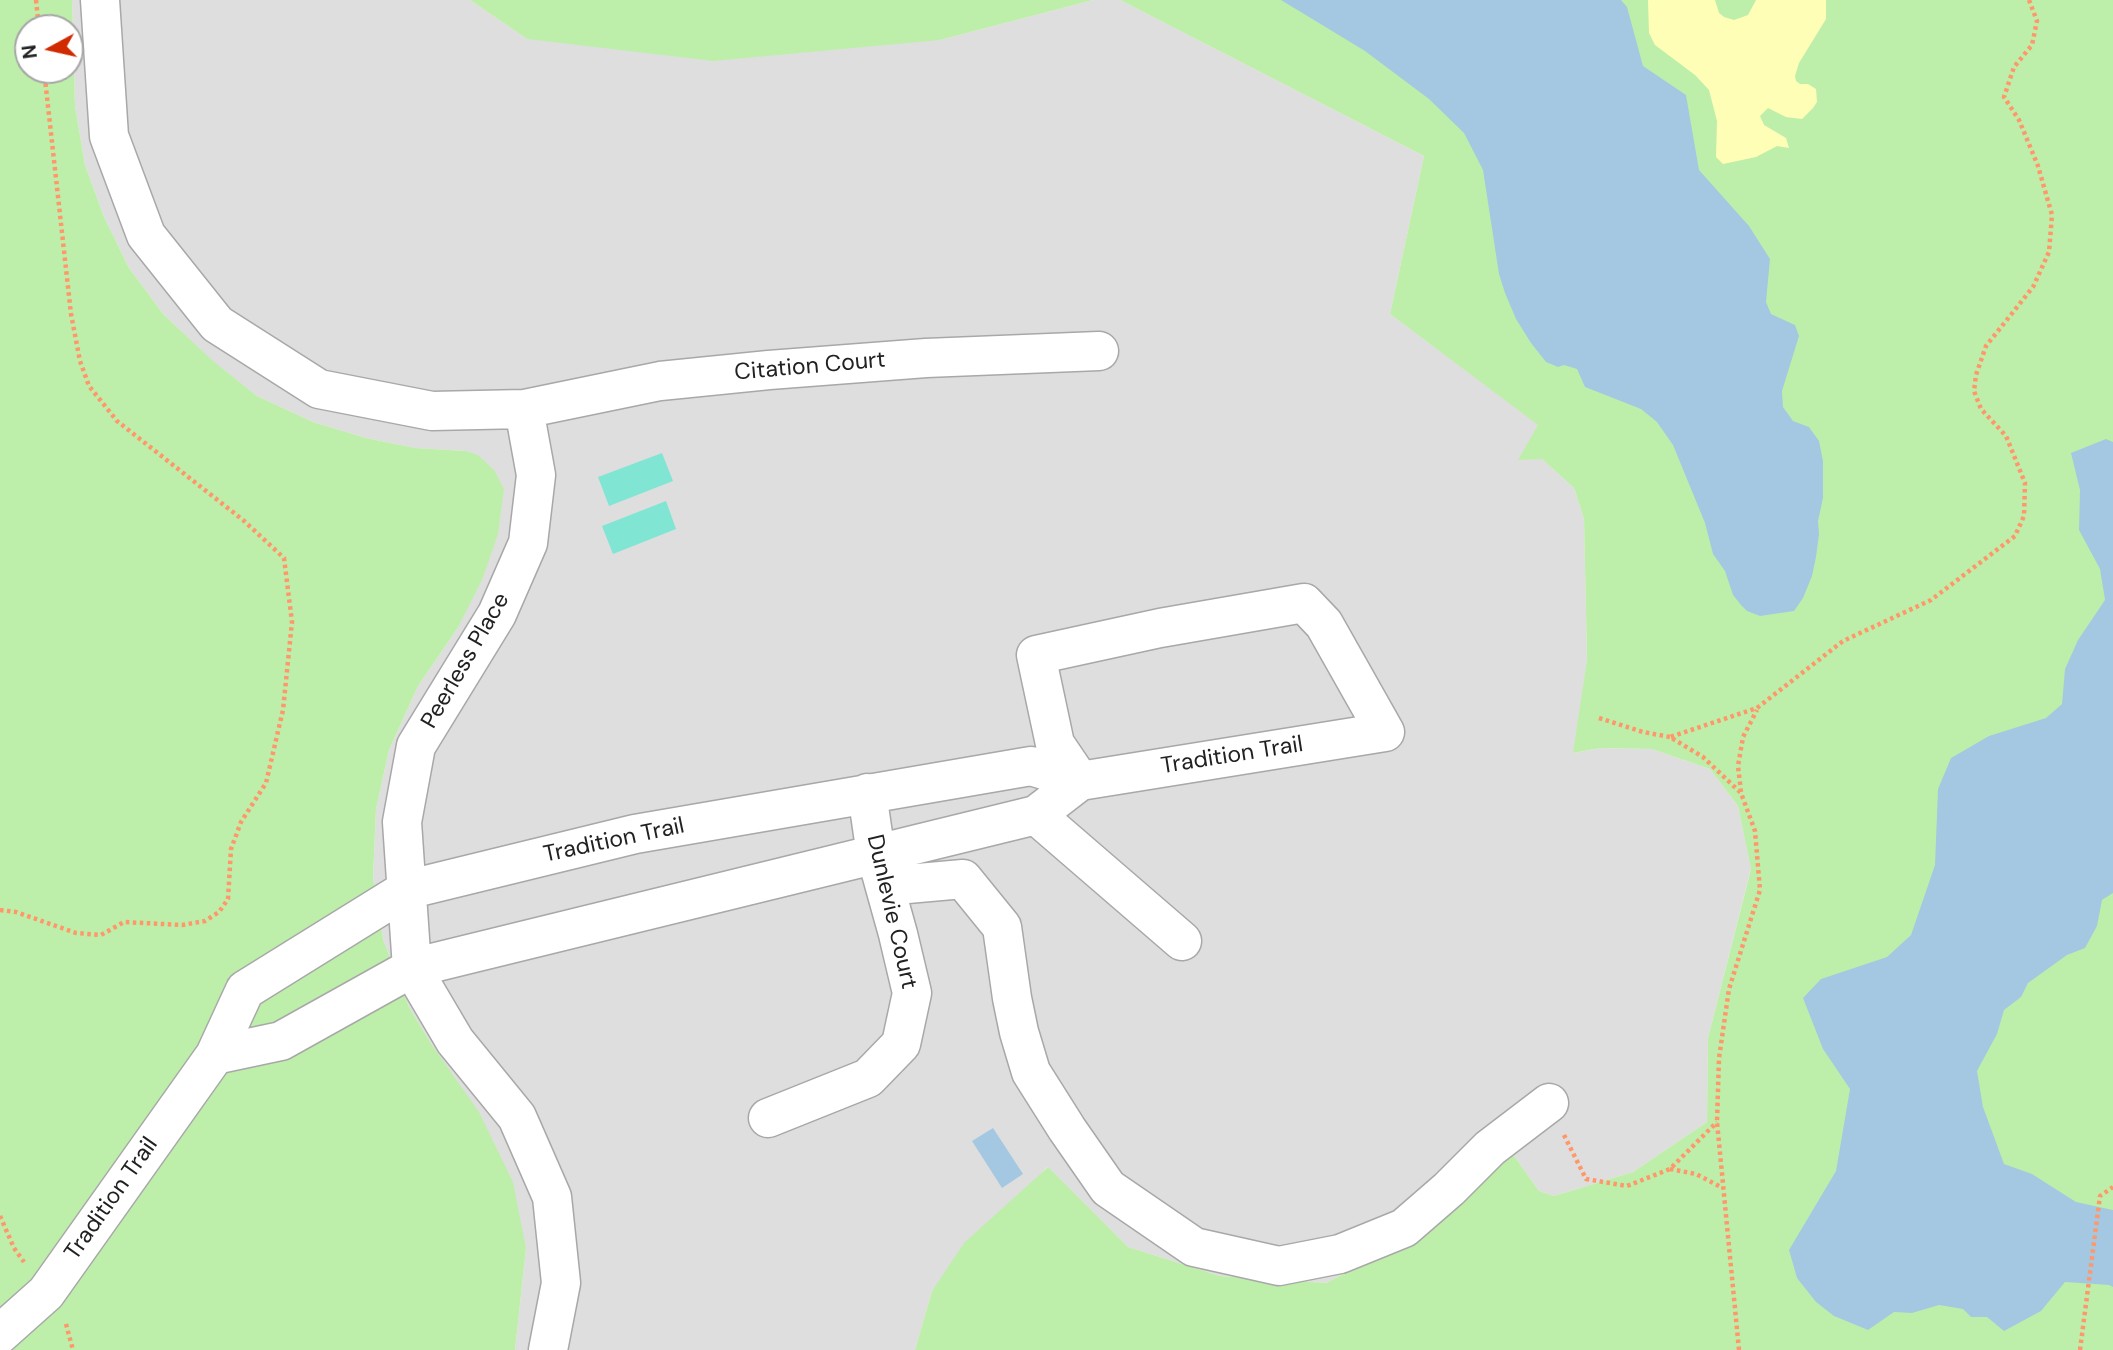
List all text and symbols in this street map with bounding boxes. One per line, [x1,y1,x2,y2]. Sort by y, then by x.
north arrow [14,14,84,84]
text: N [16,43,43,60]
street label: Citation Court [733,347,887,387]
street label: Peerless Place [416,588,516,734]
street label: Tradition Trail [1159,731,1305,781]
street label: Tradition Trail [541,813,687,869]
street label: Dunlevie Court [860,832,922,992]
street label: Tradition Trail [60,1132,164,1266]

